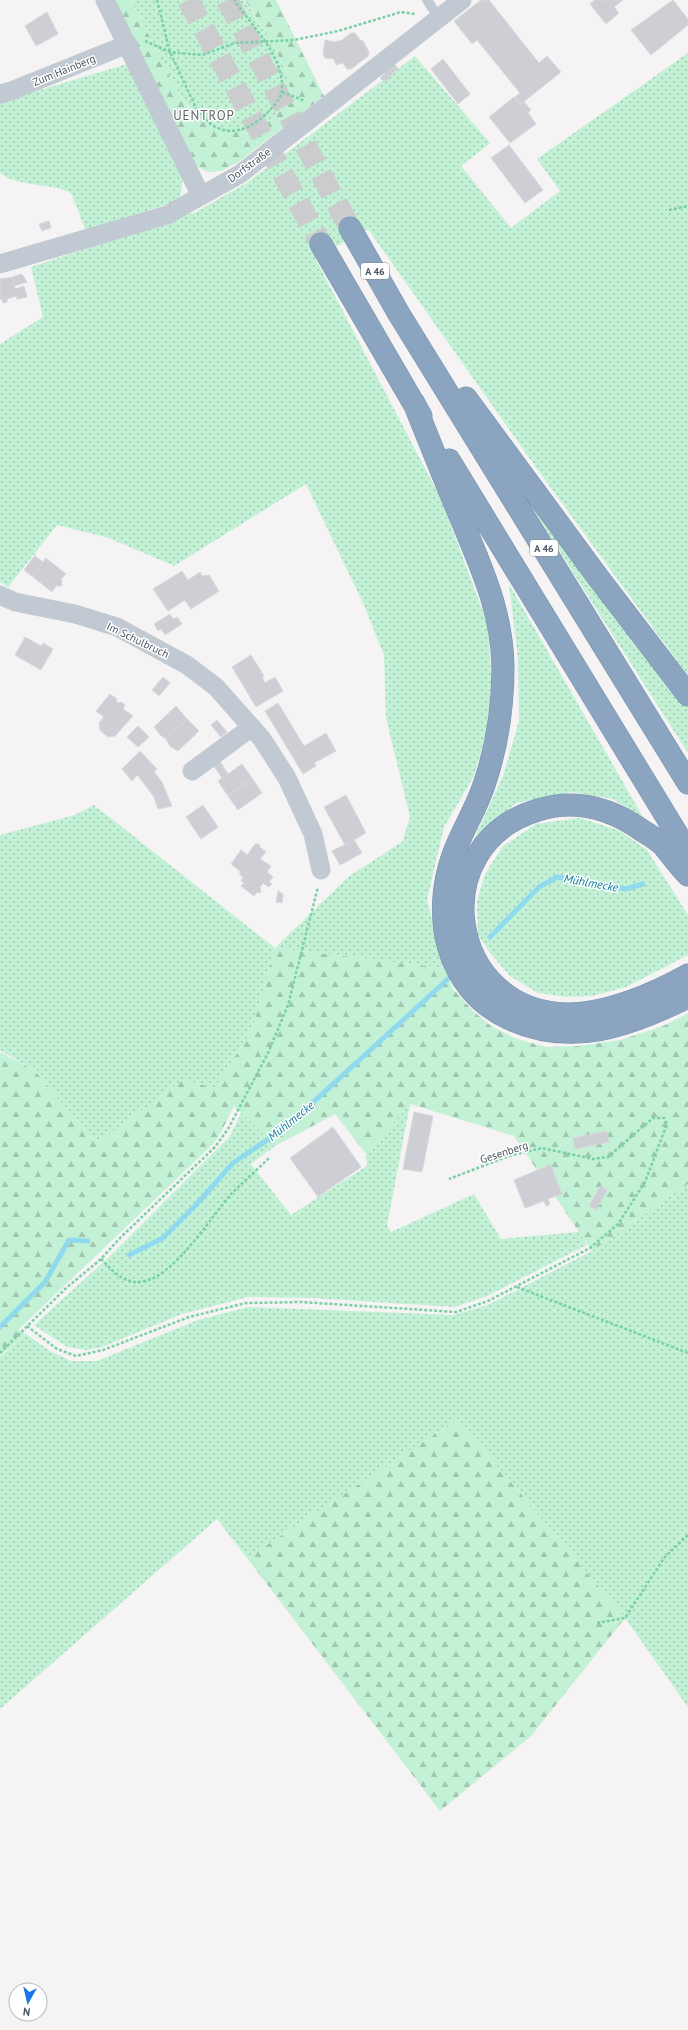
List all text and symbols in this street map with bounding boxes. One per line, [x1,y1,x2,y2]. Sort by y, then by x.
street label: Zum Hainberg [31,51,98,89]
district label: UENTROP [173,107,235,124]
street label: Dorfstraße [225,144,274,185]
road number: A 46 [361,263,389,279]
road number: A 46 [530,540,558,556]
street label: Im Schulbruch [105,619,171,661]
water label: Mühlmecke [563,870,620,895]
water label: Mühlmecke [265,1097,317,1144]
street label: Gesenberg [478,1138,530,1166]
north arrow [8,1982,48,2022]
text: N [22,2004,31,2019]

